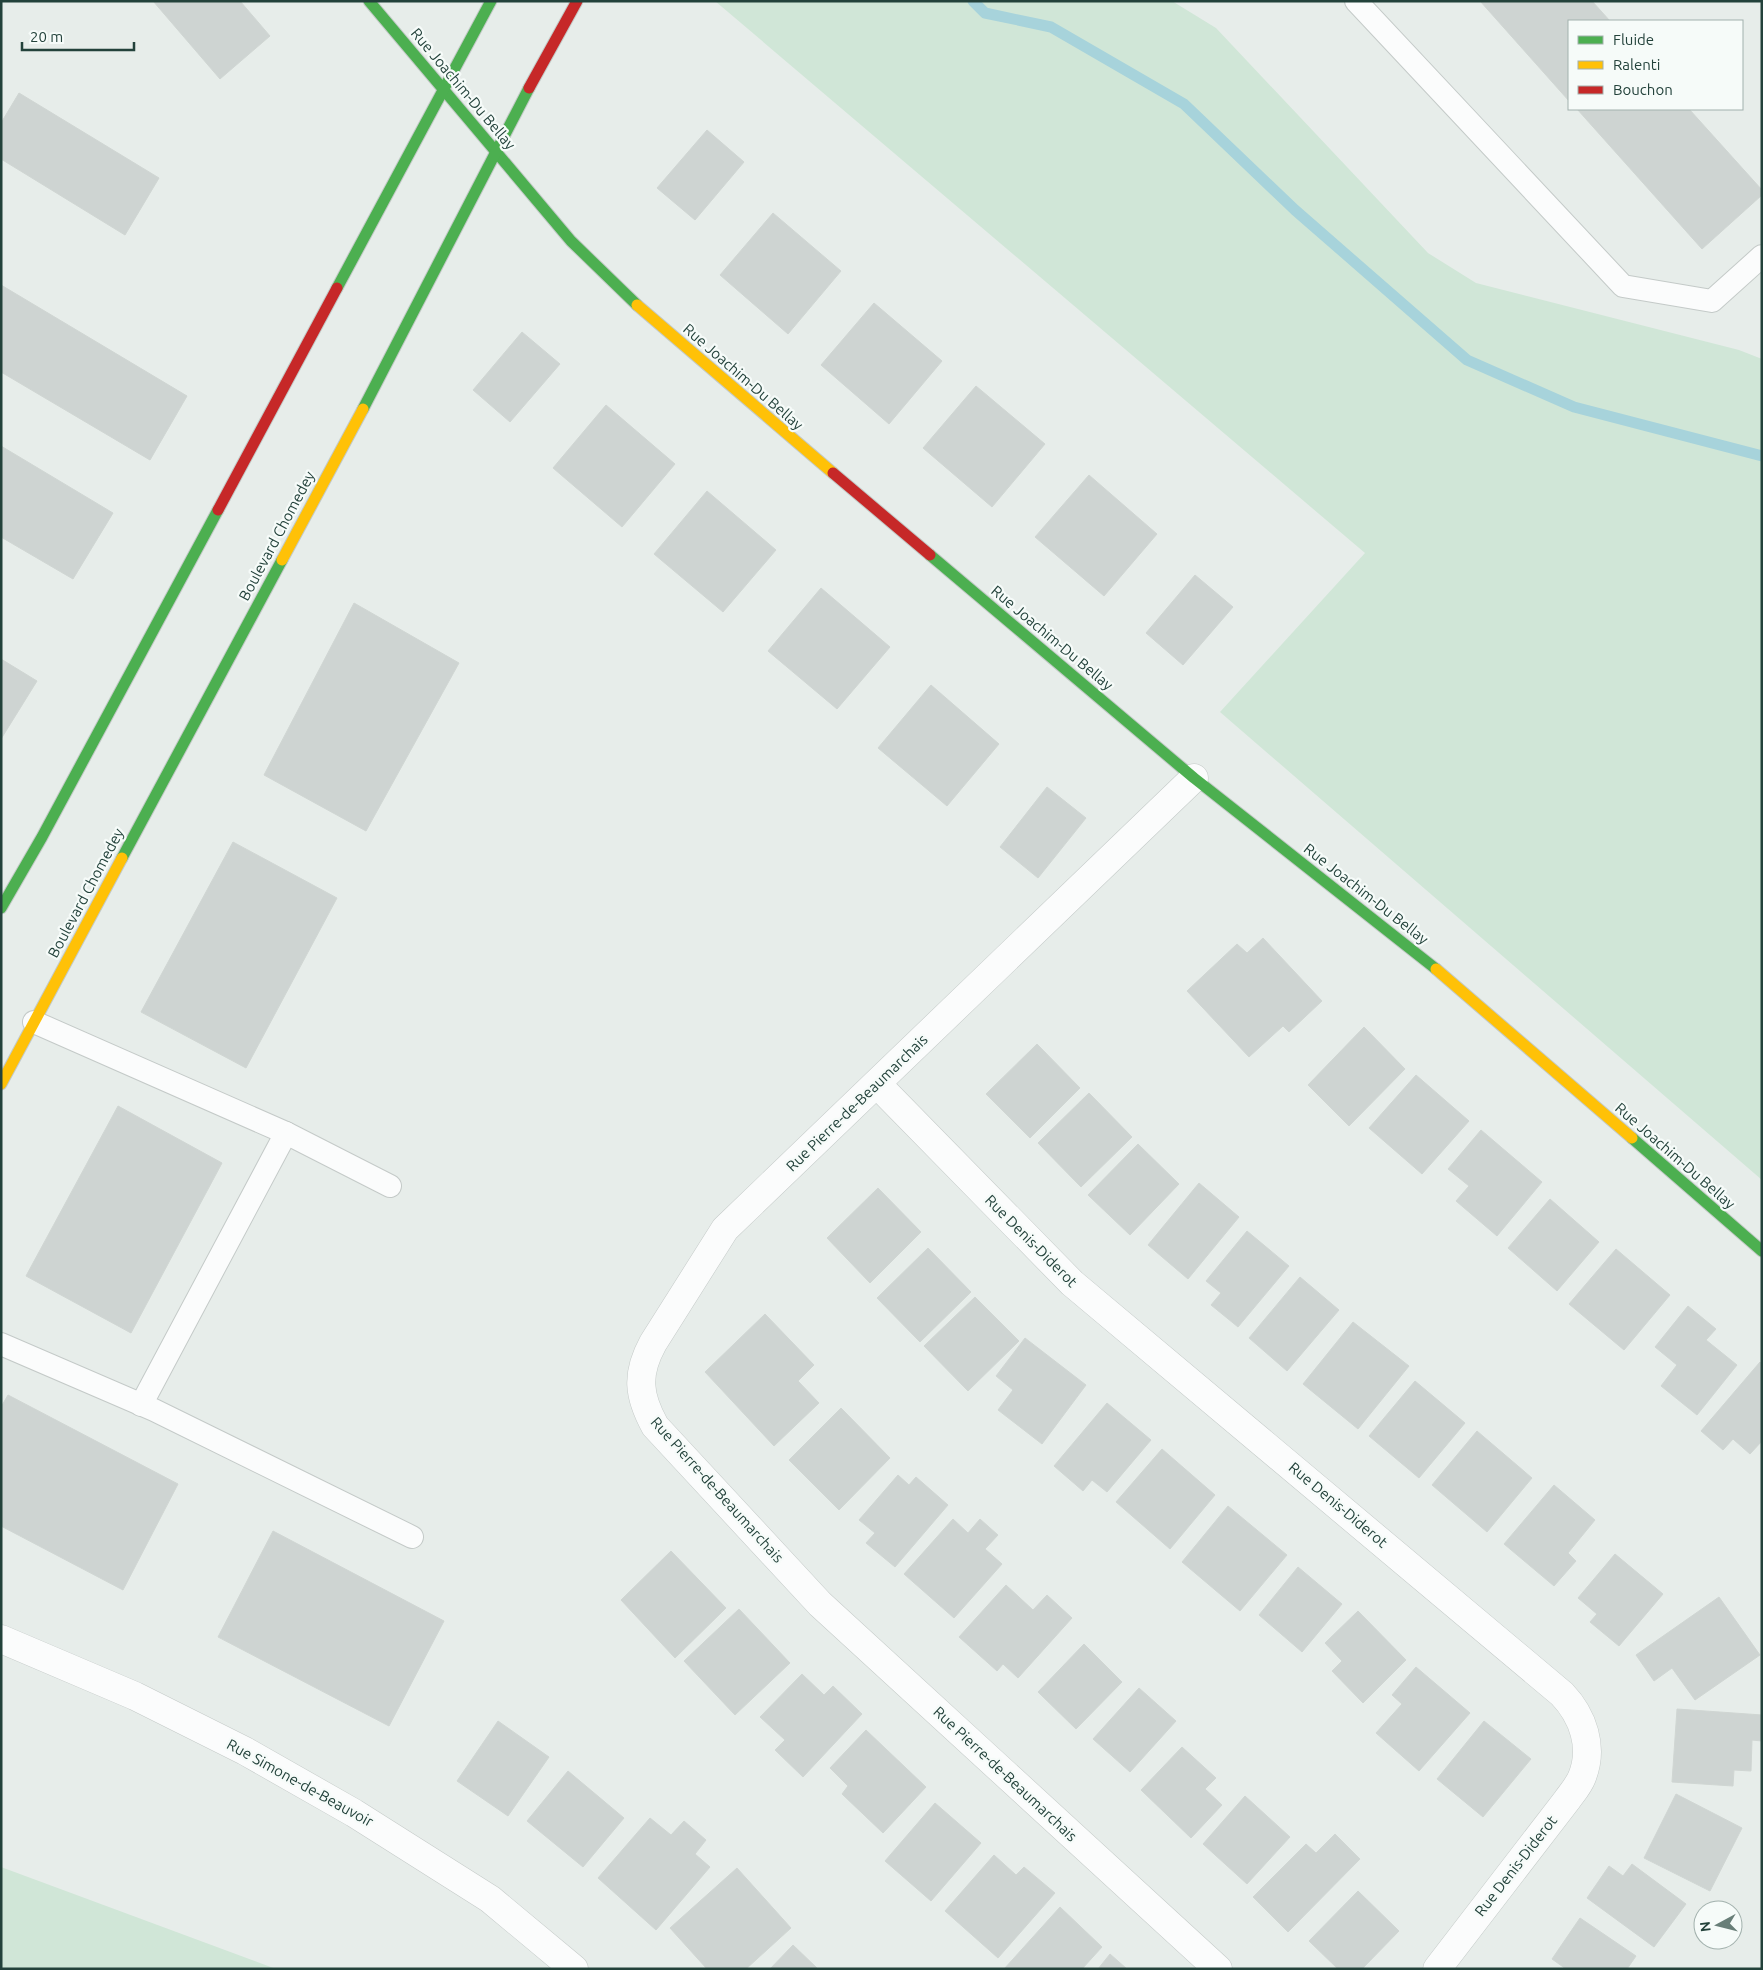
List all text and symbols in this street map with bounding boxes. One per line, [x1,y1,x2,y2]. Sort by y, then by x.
scale bar [22,20,135,52]
legend [1568,20,1743,110]
street label: Rue Joachim-Du Bellay [408,25,519,153]
text: 20 m [30,28,63,45]
text: Fluide [1613,31,1654,48]
text: Ralenti [1613,56,1660,73]
text: Bouchon [1613,81,1673,98]
street label: Rue Joachim-Du Bellay [680,320,807,433]
street label: Boulevard Chomedey [235,468,318,603]
street label: Rue Joachim-Du Bellay [988,582,1116,693]
street label: Boulevard Chomedey [44,825,127,960]
street label: Rue Joachim-Du Bellay [1301,840,1432,947]
street label: Rue Pierre-de-Beaumarchais [783,1031,931,1175]
street label: Rue Joachim-Du Bellay [1612,1099,1739,1212]
street label: Rue Denis-Diderot [982,1191,1081,1290]
street label: Rue Pierre-de-Beaumarchais [648,1413,787,1566]
street label: Rue Denis-Diderot [1286,1459,1391,1551]
street label: Rue Pierre-de-Beaumarchais [930,1703,1081,1845]
street label: Rue Simone-de-Beauvoir [224,1735,377,1830]
street label: Rue Denis-Diderot [1471,1812,1560,1919]
north arrow [1693,1900,1743,1950]
text: N [1697,1920,1714,1933]

